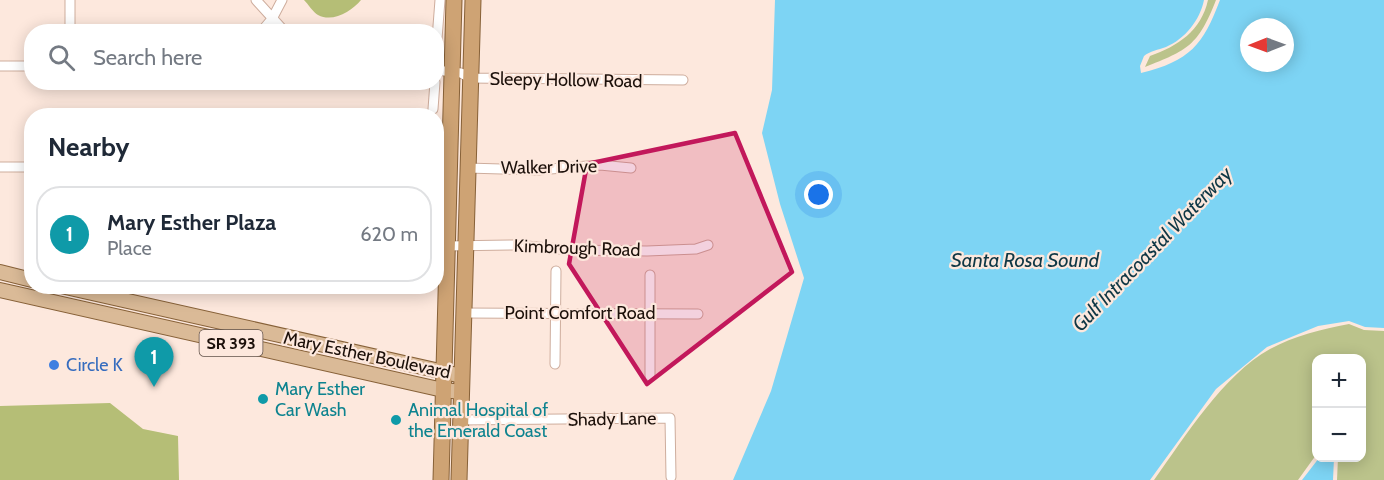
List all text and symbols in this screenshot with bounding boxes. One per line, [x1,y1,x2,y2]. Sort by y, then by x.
north arrow [1240,18,1294,72]
search box [24,24,444,90]
icon: search [45,41,78,74]
text: Search here [93,44,202,71]
street label: Sleepy Hollow Road [489,68,643,92]
text: Nearby [48,131,129,163]
street label: Walker Drive [501,155,597,179]
water label: Gulf Intracoastal Waterway [1067,161,1237,336]
your location [804,180,833,209]
text: Mary Esther Plaza [107,209,276,236]
text: 1 [66,222,73,246]
text: 620 m [360,222,418,246]
street label: Kimbrough Road [513,235,641,261]
text: Place [107,236,152,260]
water label: Santa Rosa Sound [951,248,1100,272]
street label: Point Comfort Road [505,302,655,324]
street label: Mary Esther Boulevard [281,327,453,383]
road number: SR 393 [200,330,262,356]
pin: 1 [134,338,174,387]
place label: Circle K [66,354,124,376]
map controls [1312,354,1366,462]
button: + [1312,354,1366,408]
marker: Circle K [47,358,61,372]
place label: Mary Esther Car Wash [275,378,365,421]
marker: Mary Esther Car Wash [256,392,270,406]
place label: Animal Hospital of the Emerald Coast [408,399,548,442]
street label: Shady Lane [567,407,657,431]
button: − [1312,408,1366,462]
marker: Animal Hospital of the Emerald Coast [389,413,403,427]

